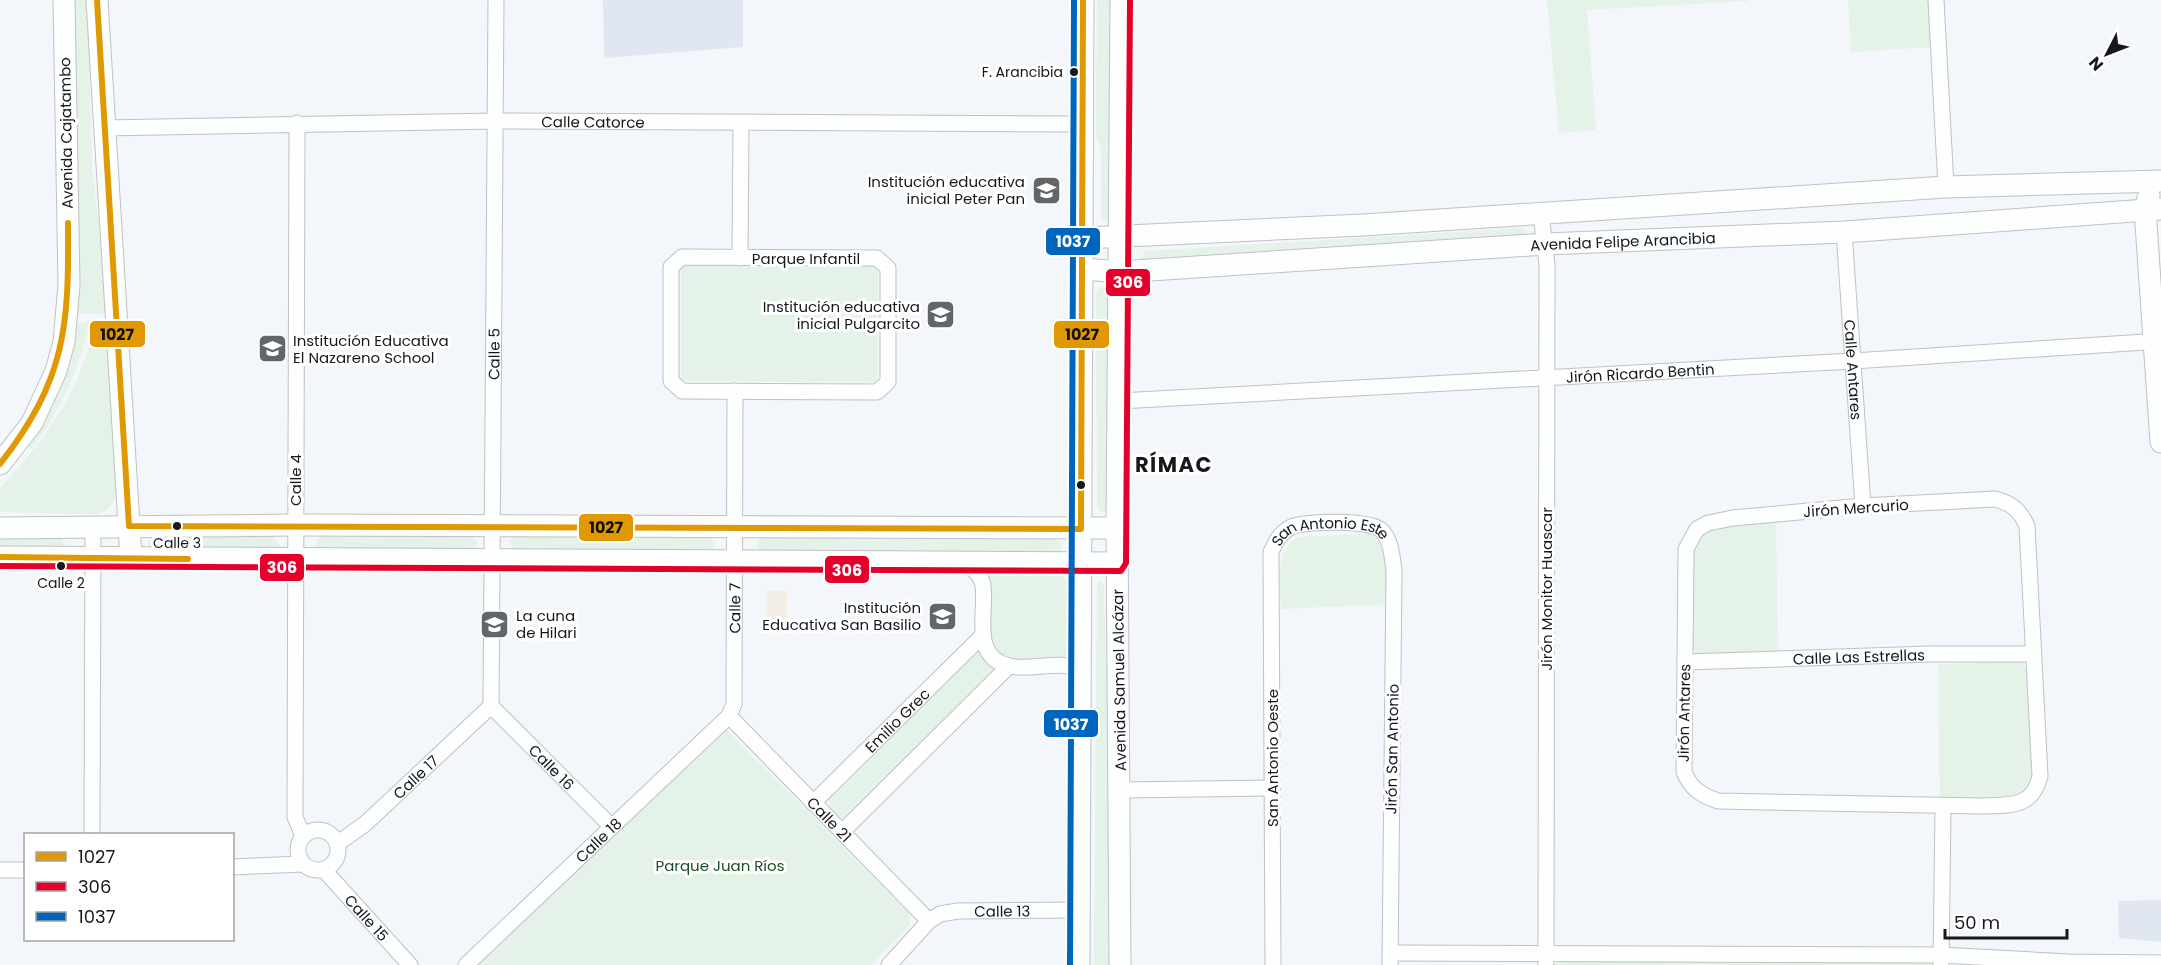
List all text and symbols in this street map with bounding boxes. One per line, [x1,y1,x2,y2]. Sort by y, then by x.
north arrow [2077,24,2137,84]
text: N [2084,52,2109,76]
street label: Avenida Cajatambo [54,57,78,209]
place label: F. Arancibia [982,62,1063,82]
marker: F. Arancibia [1068,66,1080,78]
street label: Calle Catorce [541,111,645,132]
place label: Institución educativa inicial Peter Pan [868,171,1025,209]
school or university icon: Institución educativa inicial Peter Pan [1030,174,1062,206]
line badge: 1037 [1045,227,1101,256]
street label: Avenida Felipe Arancibia [1530,227,1716,256]
text: 1037 [1056,230,1091,253]
street label: Parque Infantil [752,248,860,269]
line badge: 306 [1105,268,1151,297]
text: 306 [1113,271,1143,294]
place label: Institución educativa inicial Pulgarcito [763,296,920,334]
school or university icon: Institución educativa inicial Pulgarcito [925,299,957,331]
street label: Calle Antares [1840,319,1868,421]
line badge: 1027 [89,320,146,348]
line badge: 1027 [1053,320,1110,349]
text: 1027 [100,323,135,346]
text: 1027 [1065,323,1100,346]
street label: Calle 5 [483,328,504,380]
place label: Institución Educativa El Nazareno School [293,330,449,368]
school or university icon: Institución Educativa El Nazareno School [256,333,288,365]
street label: Jirón Ricardo Bentin [1565,358,1715,387]
district label: RÍMAC [1135,450,1213,479]
street label: Calle 4 [285,454,306,506]
unlabelled marker [1075,479,1087,491]
street label: Jirón Mercurio [1802,494,1910,522]
street label: Jirón Monitor Huascar [1536,507,1557,671]
text: San Antonio Este [1266,512,1395,550]
line badge: 1027 [578,513,634,542]
text: 1027 [589,516,624,539]
marker: Calle 3 [171,520,183,532]
place label: Calle 3 [153,533,201,553]
street label: San Antonio Este [1268,535,1394,559]
line badge: 306 [259,553,305,582]
line badge: 306 [824,555,870,584]
text: 306 [267,556,297,579]
text: 306 [832,559,862,582]
marker: Calle 2 [55,560,67,572]
place label: Calle 2 [37,573,85,593]
street label: Calle 7 [724,583,745,634]
street label: Avenida Samuel Alcázar [1107,588,1131,771]
place label: Institución Educativa San Basilio [762,597,921,635]
school or university icon: Institución Educativa San Basilio [926,600,958,632]
place label: La cuna de Hilari [516,605,577,643]
school or university icon: La cuna de Hilari [479,608,511,640]
street label: Calle Las Estrellas [1792,644,1926,669]
street label: Jirón Antares [1673,663,1695,762]
street label: Emilio Grec [860,683,934,757]
street label: Jirón San Antonio [1380,683,1404,815]
street label: San Antonio Oeste [1262,689,1283,827]
line badge: 1037 [1043,709,1099,738]
text: 1037 [1054,713,1089,736]
street label: Calle 16 [524,739,579,794]
street label: Calle 17 [388,750,443,803]
street label: Calle 21 [803,792,857,846]
street label: Calle 18 [570,813,626,867]
legend [24,833,234,941]
text: 1027 [78,844,115,869]
park label: Parque Juan Ríos [655,855,785,876]
text: 306 [78,874,111,899]
street label: Calle 15 [340,889,394,946]
street label: Calle 13 [974,900,1030,921]
scale bar [1945,902,2066,940]
text: 1037 [78,904,116,929]
text: 50 m [1954,910,2000,935]

